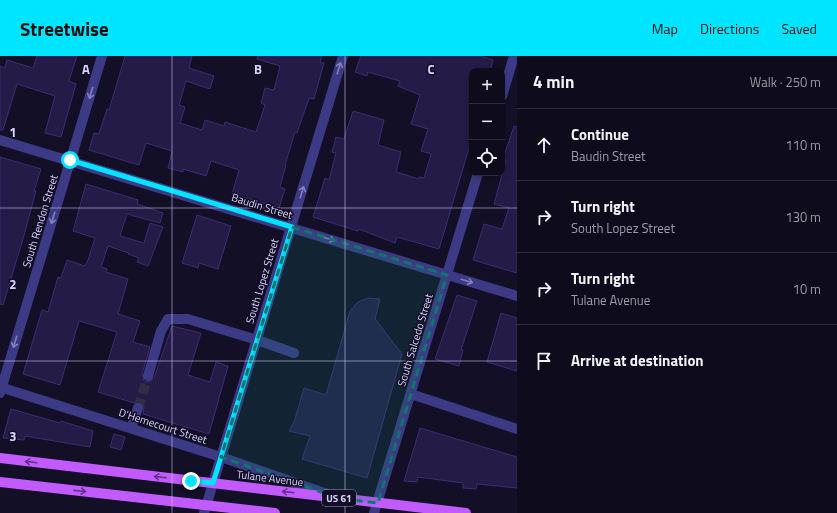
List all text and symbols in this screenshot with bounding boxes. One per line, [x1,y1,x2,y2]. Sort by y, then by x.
text: Streetwise [20,14,109,43]
text: Map [652,18,678,39]
text: Directions [700,18,759,39]
text: Saved [781,18,817,39]
text: A [82,59,90,79]
text: B [254,59,262,79]
text: C [427,59,435,79]
one-way arrow [336,61,343,74]
map controls [469,68,505,176]
button: + [469,68,505,104]
text: 4 min [533,69,574,95]
text: Walk · 250 m [750,72,821,92]
one-way arrow [87,87,94,100]
button: − [469,104,505,140]
text: 1 [9,122,17,142]
text: Continue [571,123,629,146]
icon: ahead [533,134,555,156]
text: 110 m [785,135,821,155]
button: locate [469,140,505,176]
text: Baudin Street [571,146,646,166]
route start [61,151,79,169]
street label: South Rendon Street [18,173,62,269]
one-way arrow [299,186,306,199]
street label: Baudin Street [230,189,295,223]
text: Turn right [571,195,635,218]
icon: right [533,206,555,228]
text: 130 m [785,207,821,227]
one-way arrow [49,211,56,224]
text: South Lopez Street [571,218,675,238]
street label: South Lopez Street [241,236,283,325]
one-way arrow [322,236,335,243]
text: Turn right [571,267,635,290]
text: 2 [9,274,17,294]
one-way arrow [460,277,472,285]
icon: right [533,278,555,300]
text: 10 m [793,279,821,299]
text: Tulane Avenue [571,290,650,310]
street label: South Salcedo Street [393,291,437,388]
one-way arrow [11,335,18,348]
text: Arrive at destination [571,349,704,372]
icon: arrive [533,350,555,372]
street label: D'Hemecourt Street [117,404,209,448]
text: 3 [9,426,17,446]
one-way arrow [25,458,38,466]
street label: Tulane Avenue [236,466,305,490]
route end [182,472,200,490]
one-way arrow [154,473,167,481]
one-way arrow [74,487,87,494]
one-way arrow [282,488,295,496]
road number: US 61 [322,490,356,506]

